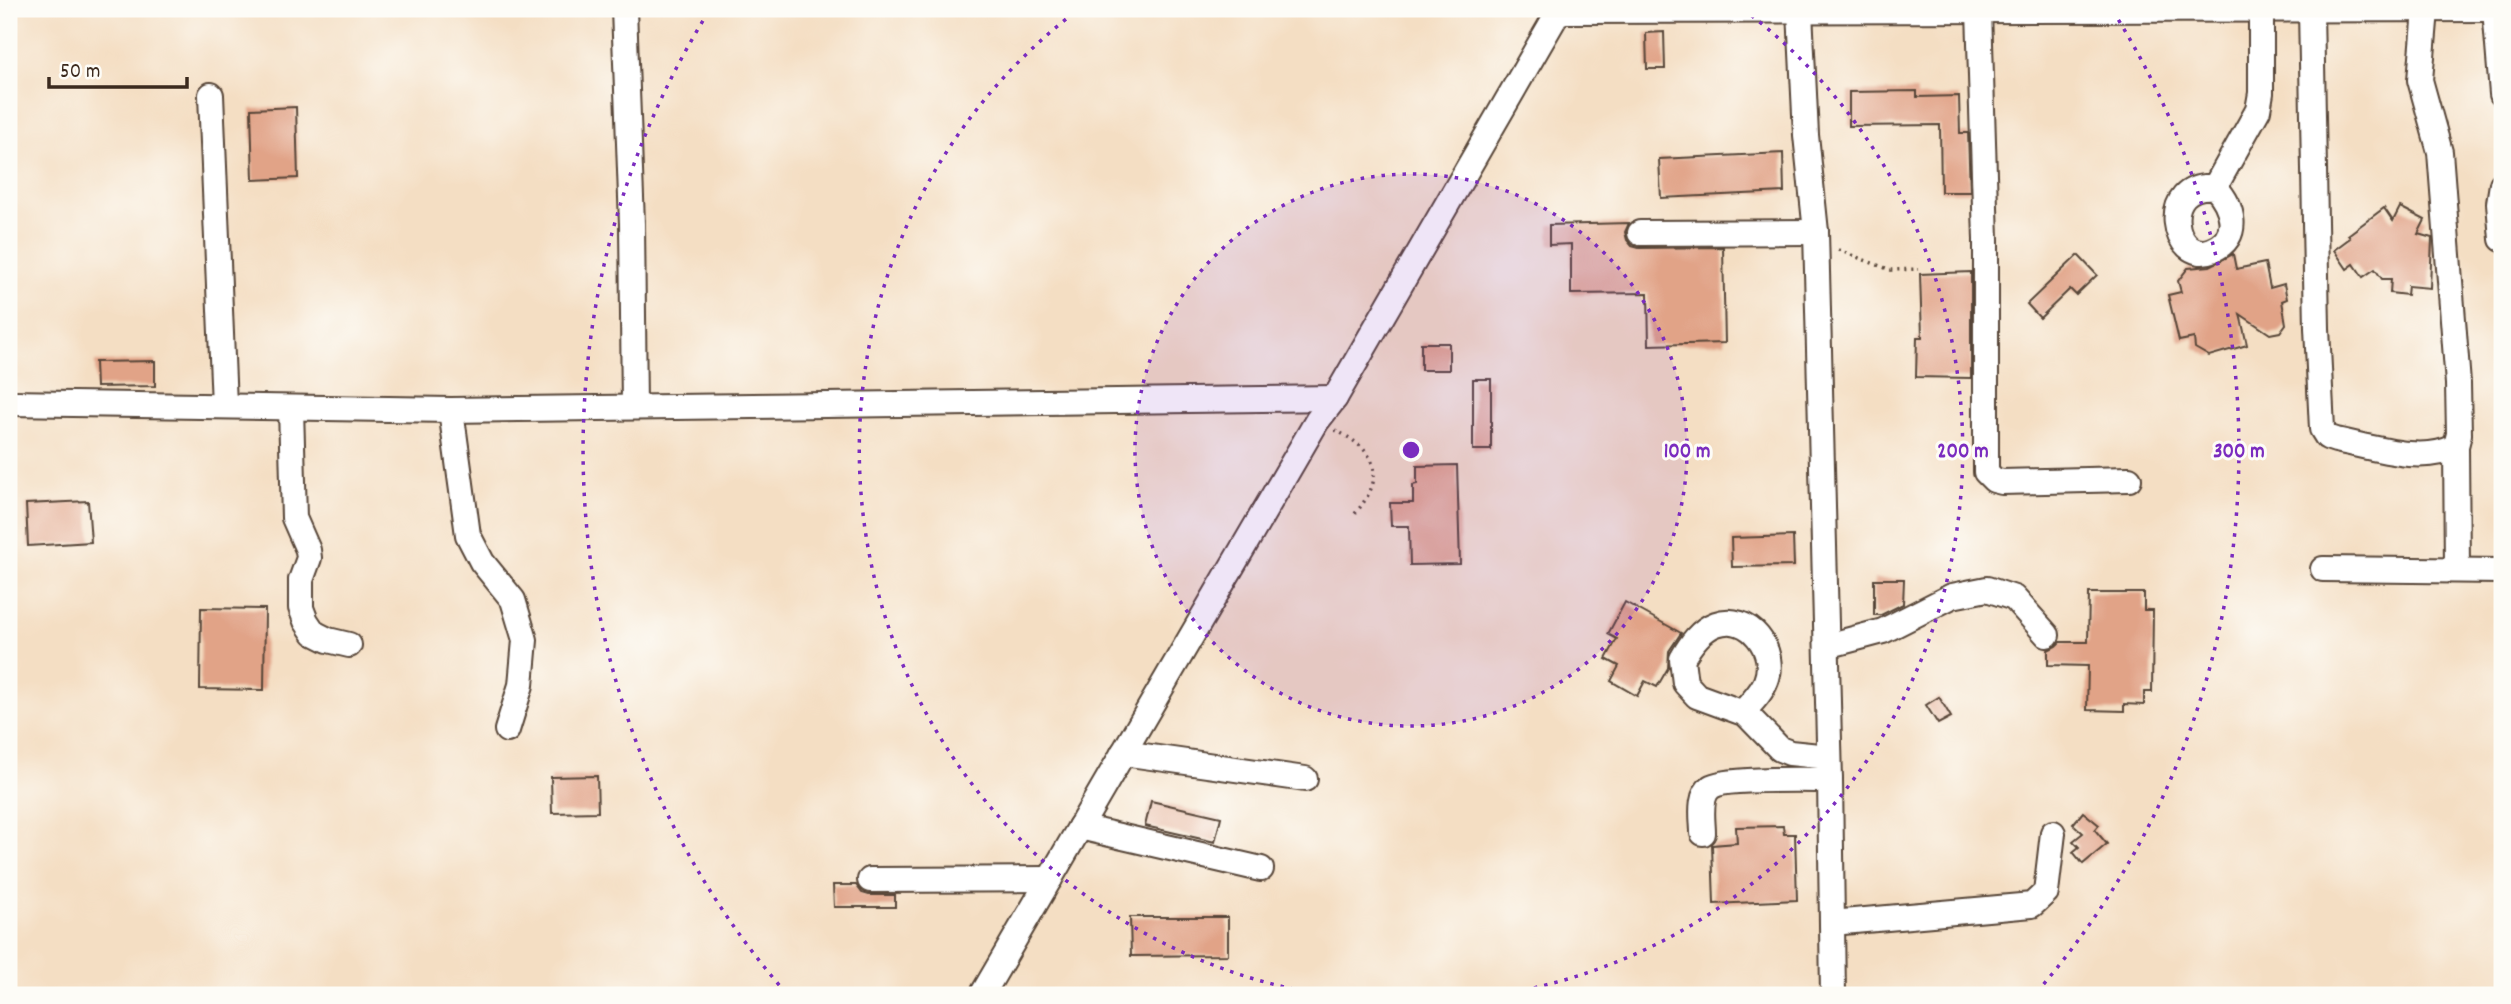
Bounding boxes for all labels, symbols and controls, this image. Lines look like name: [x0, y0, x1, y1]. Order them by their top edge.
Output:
scale bar: [49, 46, 187, 90]
text: 50 m: [60, 58, 100, 88]
centre of rings: [1399, 438, 1423, 462]
text: 100 m: [1664, 438, 1710, 468]
text: 200 m: [1937, 438, 1989, 468]
text: 300 m: [2213, 438, 2265, 468]

